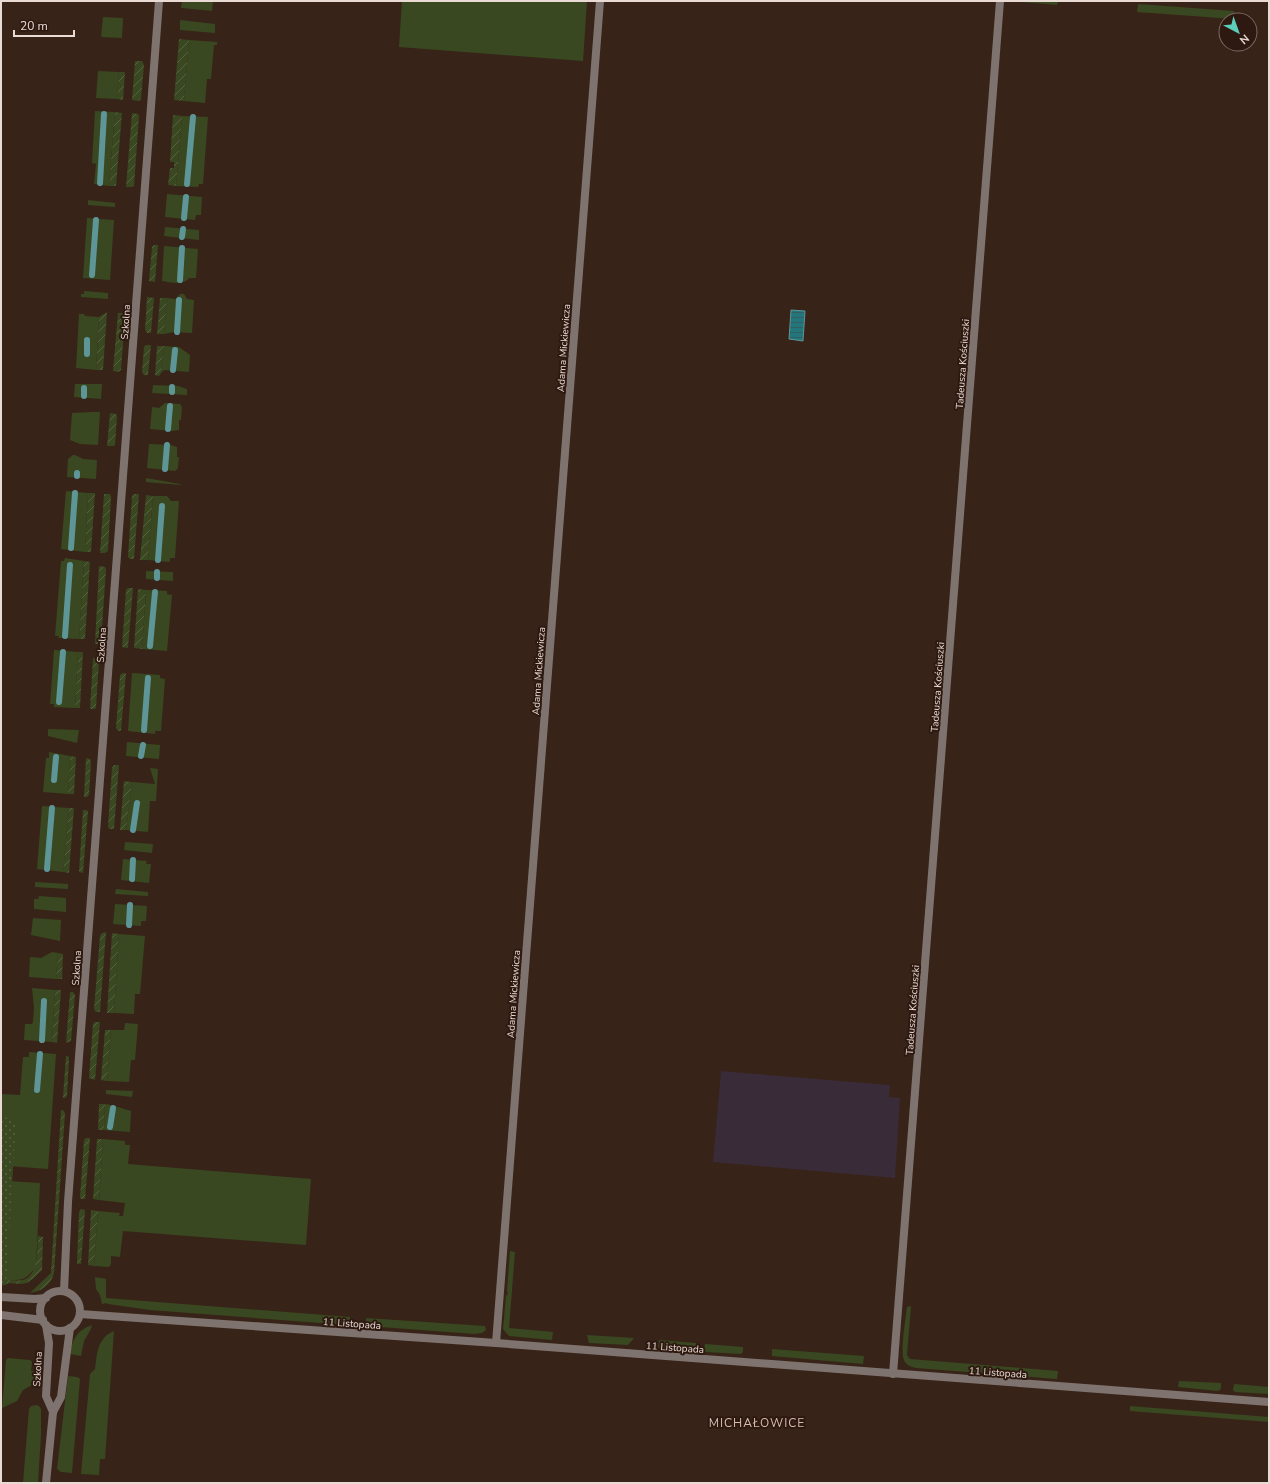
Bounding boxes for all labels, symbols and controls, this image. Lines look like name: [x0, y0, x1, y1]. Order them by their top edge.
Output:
scale bar: [14, 12, 74, 38]
north arrow: [1218, 12, 1258, 52]
text: 20 m: [20, 18, 48, 34]
text: N: [1236, 31, 1252, 48]
street label: Szkolna: [118, 304, 134, 340]
street label: Adama Mickiewicza: [554, 304, 574, 393]
street label: Tadeusza Kościuszki: [953, 319, 973, 410]
street label: Szkolna: [94, 627, 110, 663]
street label: Adama Mickiewicza: [529, 627, 549, 716]
street label: Tadeusza Kościuszki: [928, 642, 948, 733]
street label: Szkolna: [69, 950, 85, 986]
street label: Adama Mickiewicza: [504, 950, 524, 1039]
street label: Tadeusza Kościuszki: [903, 965, 923, 1056]
street label: 11 Listopada: [322, 1315, 382, 1333]
street label: 11 Listopada: [645, 1339, 705, 1357]
street label: Szkolna: [30, 1351, 46, 1387]
street label: 11 Listopada: [968, 1364, 1028, 1382]
district label: MICHAŁOWICE: [709, 1415, 805, 1431]

